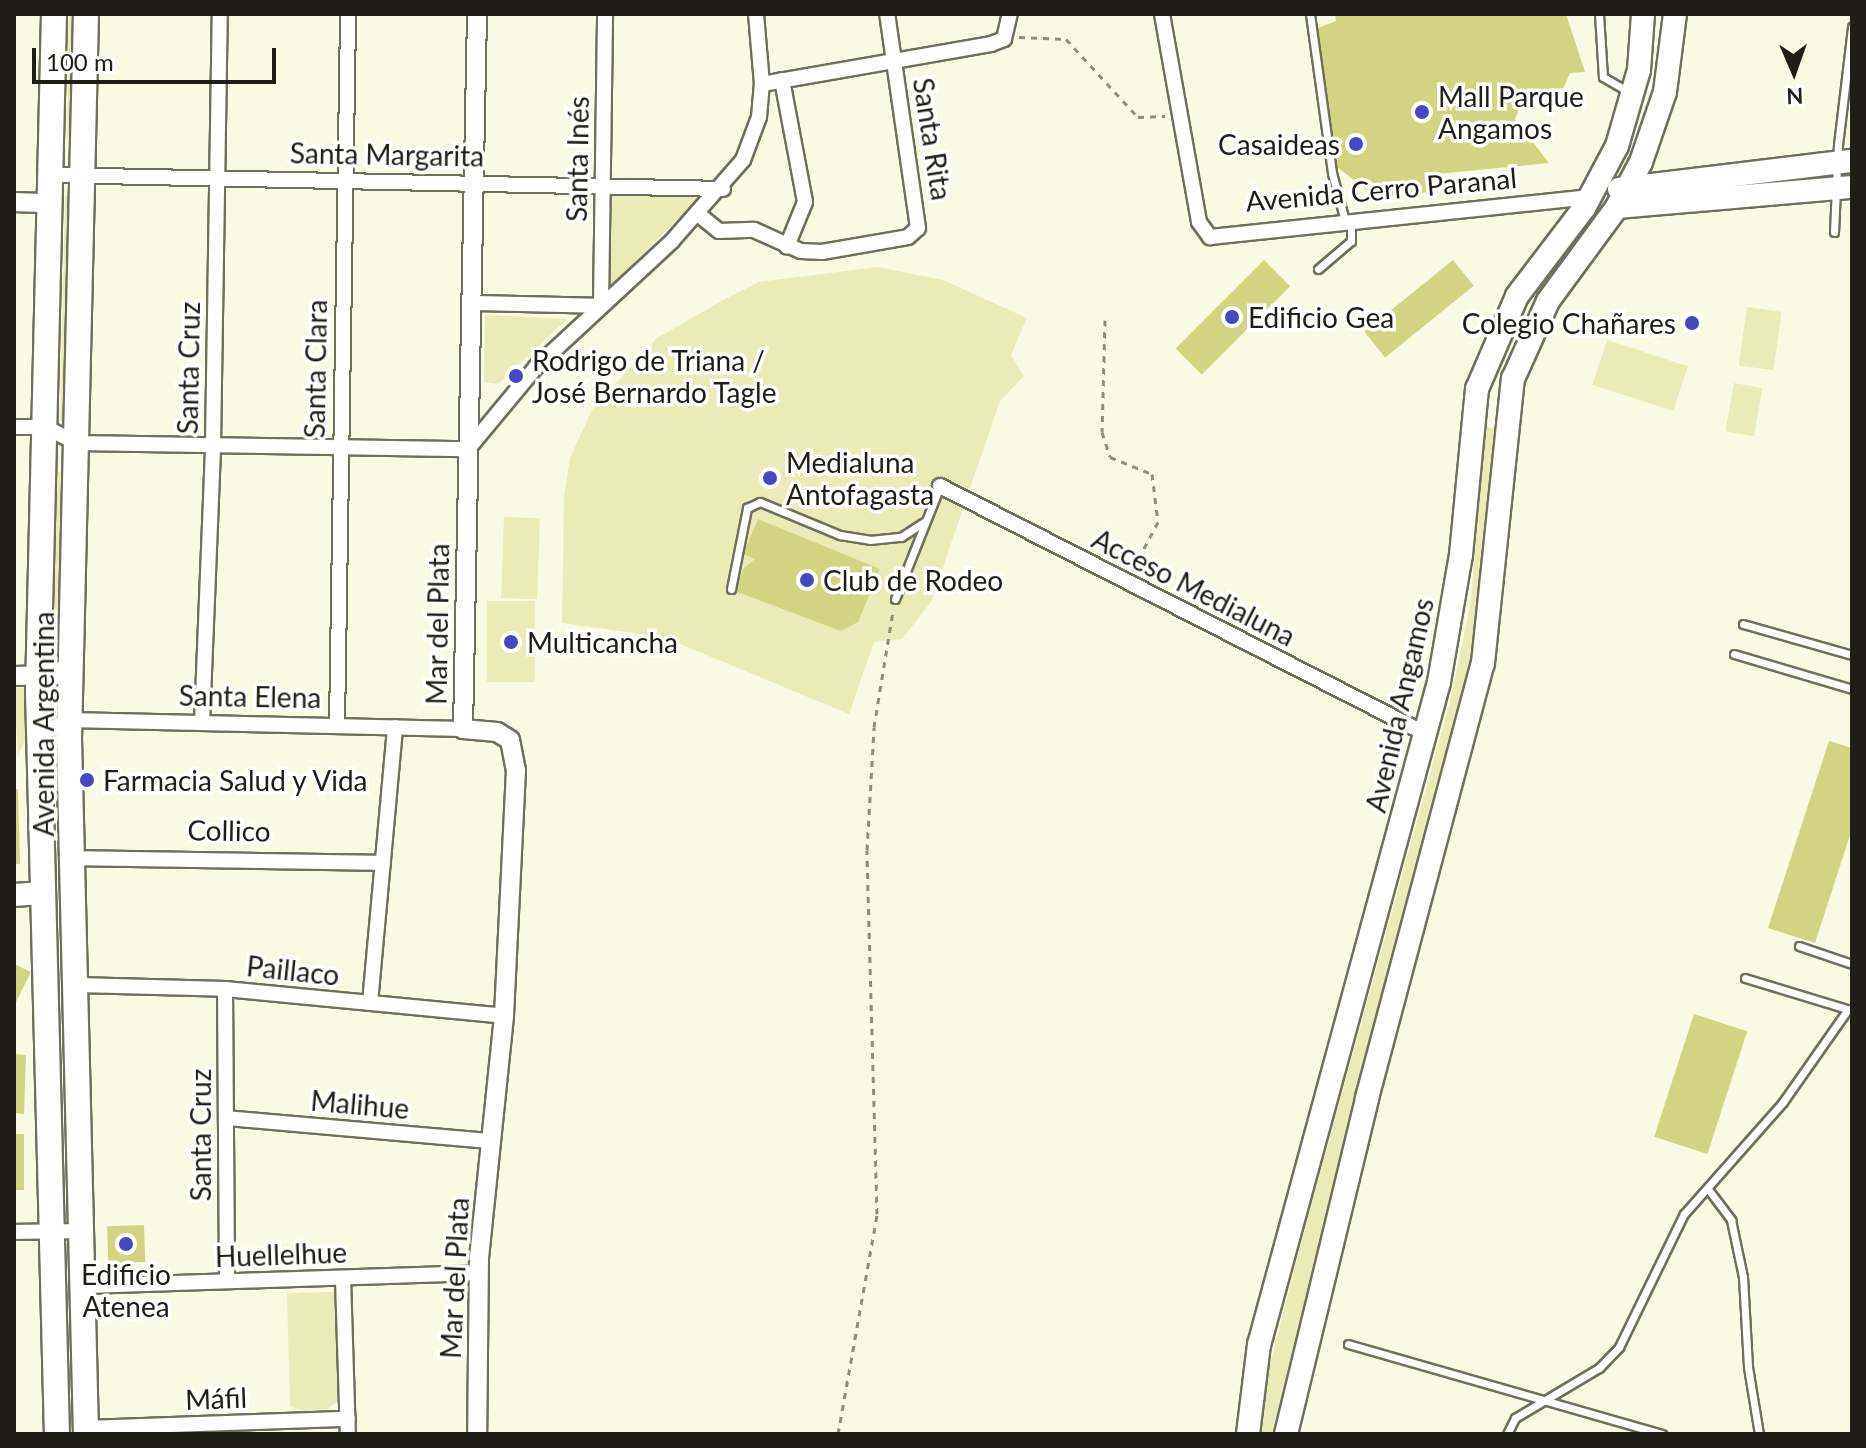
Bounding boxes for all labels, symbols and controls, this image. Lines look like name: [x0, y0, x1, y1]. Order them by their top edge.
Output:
scale bar: [36, 32, 280, 82]
north arrow: [1754, 32, 1834, 112]
text: 100 m: [46, 47, 114, 76]
street label: Santa Rita: [907, 75, 959, 203]
place label: Mall Parque Angamos: [1438, 79, 1584, 145]
text: N: [1786, 83, 1804, 110]
street label: Santa Inés: [559, 96, 595, 222]
marker: Mall Parque Angamos: [1413, 103, 1431, 121]
place label: Casaideas: [1218, 127, 1340, 161]
marker: Casaideas: [1347, 135, 1365, 153]
street label: Santa Margarita: [290, 136, 484, 172]
street label: Avenida Cerro Paranal: [1244, 160, 1518, 218]
street label: Santa Clara: [297, 299, 333, 439]
place label: Edificio Gea: [1248, 300, 1394, 334]
street label: Santa Cruz: [170, 301, 206, 435]
place label: Colegio Chañares: [1462, 306, 1676, 340]
marker: Edificio Gea: [1223, 308, 1241, 326]
marker: Colegio Chañares: [1683, 314, 1701, 332]
place label: Rodrigo de Triana / José Bernardo Tagle: [532, 343, 777, 409]
marker: Rodrigo de Triana / José Bernardo Tagle: [507, 367, 525, 385]
place label: Medialuna Antofagasta: [786, 445, 934, 511]
marker: Medialuna Antofagasta: [761, 469, 779, 487]
street label: Acceso Medialuna: [1087, 521, 1301, 653]
street label: Mar del Plata: [419, 543, 455, 705]
place label: Club de Rodeo: [823, 563, 1003, 597]
marker: Club de Rodeo: [798, 571, 816, 589]
street label: Avenida Angamos: [1358, 594, 1440, 816]
street label: Avenida Argentina: [26, 611, 60, 837]
place label: Multicancha: [527, 625, 678, 659]
marker: Multicancha: [502, 633, 520, 651]
street label: Santa Elena: [178, 678, 322, 714]
place label: Farmacia Salud y Vida: [103, 763, 370, 797]
marker: Farmacia Salud y Vida: [78, 771, 96, 789]
street label: Collico: [187, 812, 271, 848]
street label: Paillaco: [245, 948, 341, 992]
street label: Santa Cruz: [183, 1069, 217, 1201]
street label: Malihue: [309, 1083, 411, 1125]
street label: Mar del Plata: [433, 1196, 475, 1360]
marker: Edificio Atenea: [117, 1235, 135, 1253]
street label: Huellelhue: [214, 1235, 348, 1273]
place label: Edificio Atenea: [81, 1257, 171, 1323]
street label: Máfil: [184, 1380, 248, 1416]

